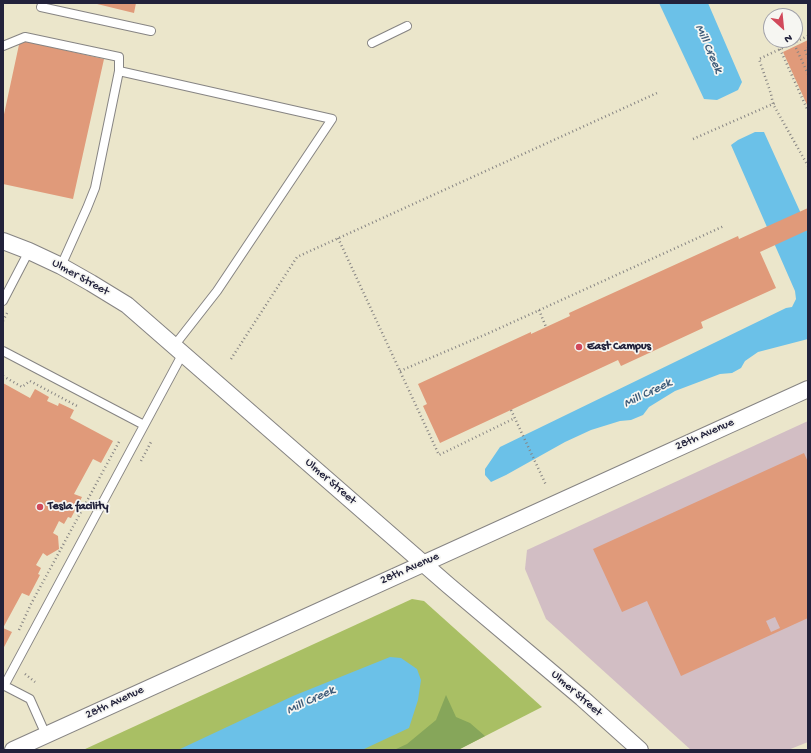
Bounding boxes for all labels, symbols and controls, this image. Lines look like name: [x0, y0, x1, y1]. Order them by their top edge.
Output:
north arrow: [763, 8, 803, 48]
water label: Mill Creek: [690, 22, 726, 76]
text: N: [782, 31, 794, 45]
street label: Ulmer Street: [49, 256, 111, 300]
place label: East Campus: [587, 340, 651, 354]
marker: East Campus: [574, 342, 584, 352]
water label: Mill Creek: [621, 376, 675, 412]
street label: 28th Avenue: [673, 416, 737, 454]
street label: Ulmer Street: [301, 456, 359, 508]
place label: Tesla facility: [48, 500, 108, 514]
marker: Tesla facility: [35, 502, 45, 512]
street label: 28th Avenue: [378, 550, 442, 588]
street label: Ulmer Street: [547, 668, 605, 720]
street label: 28th Avenue: [84, 683, 146, 723]
water label: Mill Creek: [284, 683, 338, 719]

